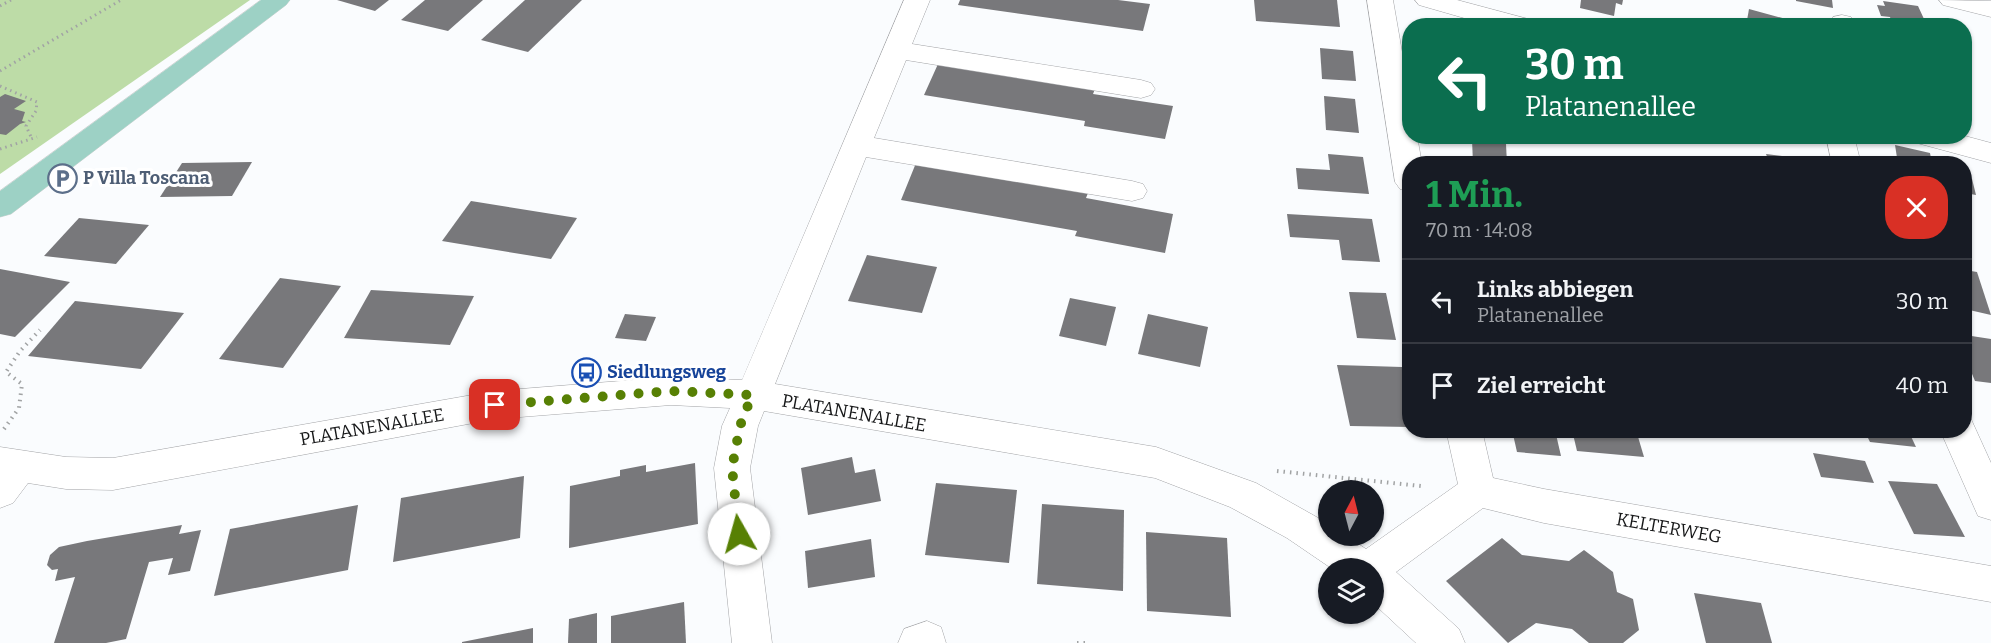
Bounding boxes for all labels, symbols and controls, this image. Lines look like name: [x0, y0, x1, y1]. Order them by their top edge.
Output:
text: 30 m: [1525, 40, 1624, 90]
icon: left: [1426, 42, 1504, 120]
text: Platanenallee: [1525, 91, 1696, 123]
parking icon: P Villa Toscana: [46, 162, 78, 194]
place label: P Villa Toscana: [83, 167, 210, 189]
text: 1 Min.: [1426, 173, 1523, 217]
button: close: [1885, 176, 1948, 239]
text: 70 m · 14:08: [1426, 218, 1533, 242]
text: Links abbiegen: [1477, 276, 1634, 303]
icon: left: [1426, 285, 1459, 318]
text: 30 m: [1896, 288, 1948, 315]
text: Platanenallee: [1477, 303, 1604, 327]
bus stop icon: Siedlungsweg: [570, 356, 602, 388]
place label: Siedlungsweg: [607, 361, 727, 383]
icon: arrive: [1426, 369, 1459, 402]
text: Ziel erreicht: [1477, 372, 1606, 399]
text: 40 m: [1896, 372, 1948, 399]
pin: [469, 379, 520, 430]
icon: arrive: [478, 388, 511, 421]
street label: PLATANENALLEE: [780, 389, 928, 437]
street label: PLATANENALLEE: [298, 403, 446, 451]
north arrow: [1318, 480, 1384, 546]
map controls: [1318, 480, 1384, 624]
position arrow: [707, 502, 771, 566]
street label: KELTERWEG: [1615, 508, 1723, 548]
button: layers: [1318, 558, 1384, 624]

